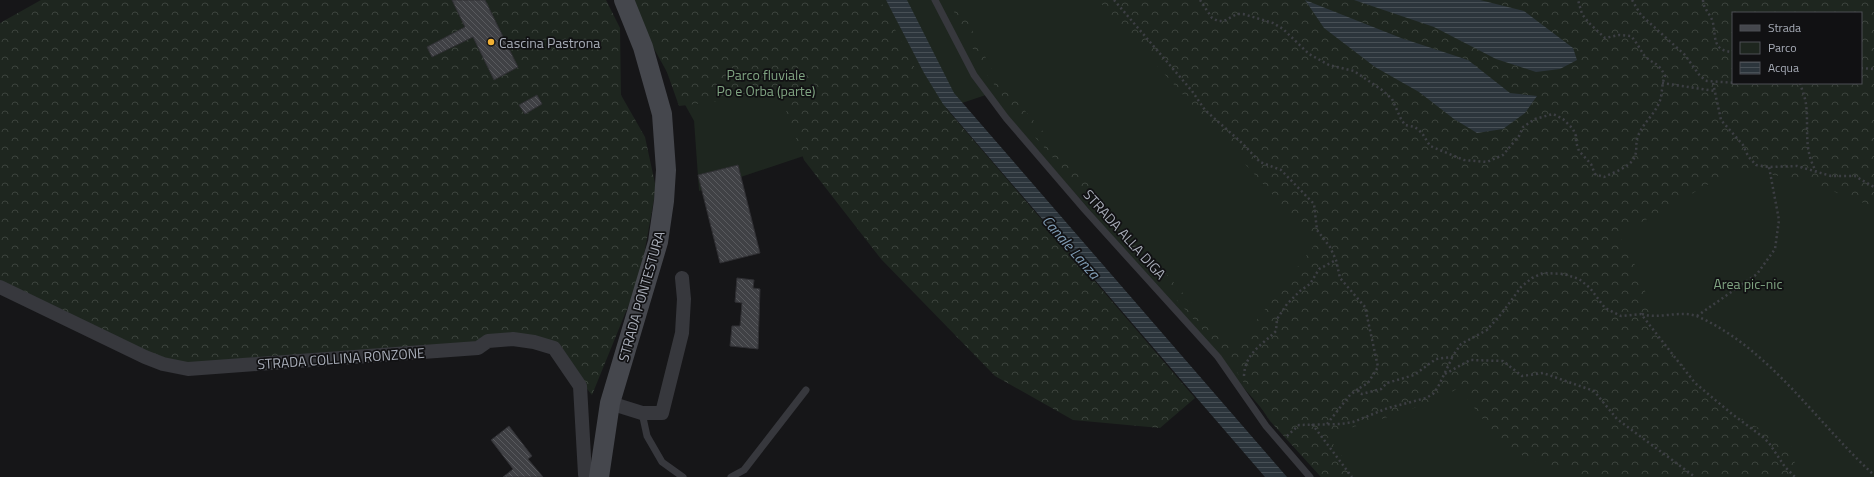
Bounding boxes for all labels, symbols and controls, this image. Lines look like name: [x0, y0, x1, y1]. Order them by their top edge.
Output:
legend: [1732, 12, 1862, 84]
text: Strada: [1768, 18, 1801, 37]
place label: Cascina Pastrona: [499, 32, 600, 53]
marker: Cascina Pastrona: [486, 37, 496, 47]
text: Parco: [1768, 38, 1797, 57]
text: Acqua: [1768, 58, 1799, 77]
park label: Parco fluviale Po e Orba (parte): [717, 64, 815, 101]
street label: STRADA ALLA DIGA: [1079, 184, 1172, 284]
water label: Canale Lanza: [1037, 210, 1106, 285]
street label: STRADA PONTESTURA: [612, 228, 670, 364]
park label: Area pic-nic: [1713, 273, 1783, 294]
street label: STRADA COLLINA RONZONE: [257, 342, 426, 374]

